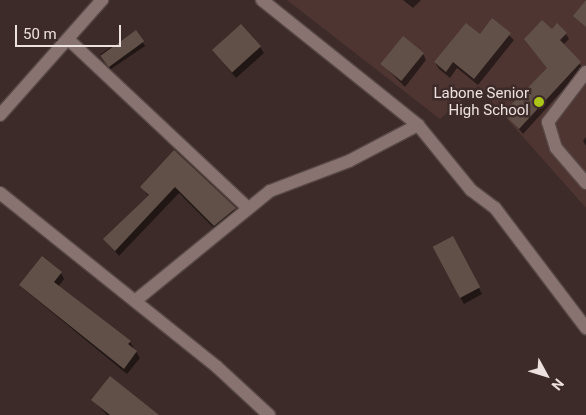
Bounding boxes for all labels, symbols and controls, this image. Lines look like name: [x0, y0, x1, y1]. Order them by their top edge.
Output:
scale bar: [18, 15, 124, 47]
text: 50 m: [23, 25, 57, 43]
place label: Labone Senior High School: [433, 84, 529, 119]
marker: Labone Senior High School: [533, 96, 545, 108]
north arrow: [521, 350, 571, 400]
text: N: [548, 376, 567, 393]

